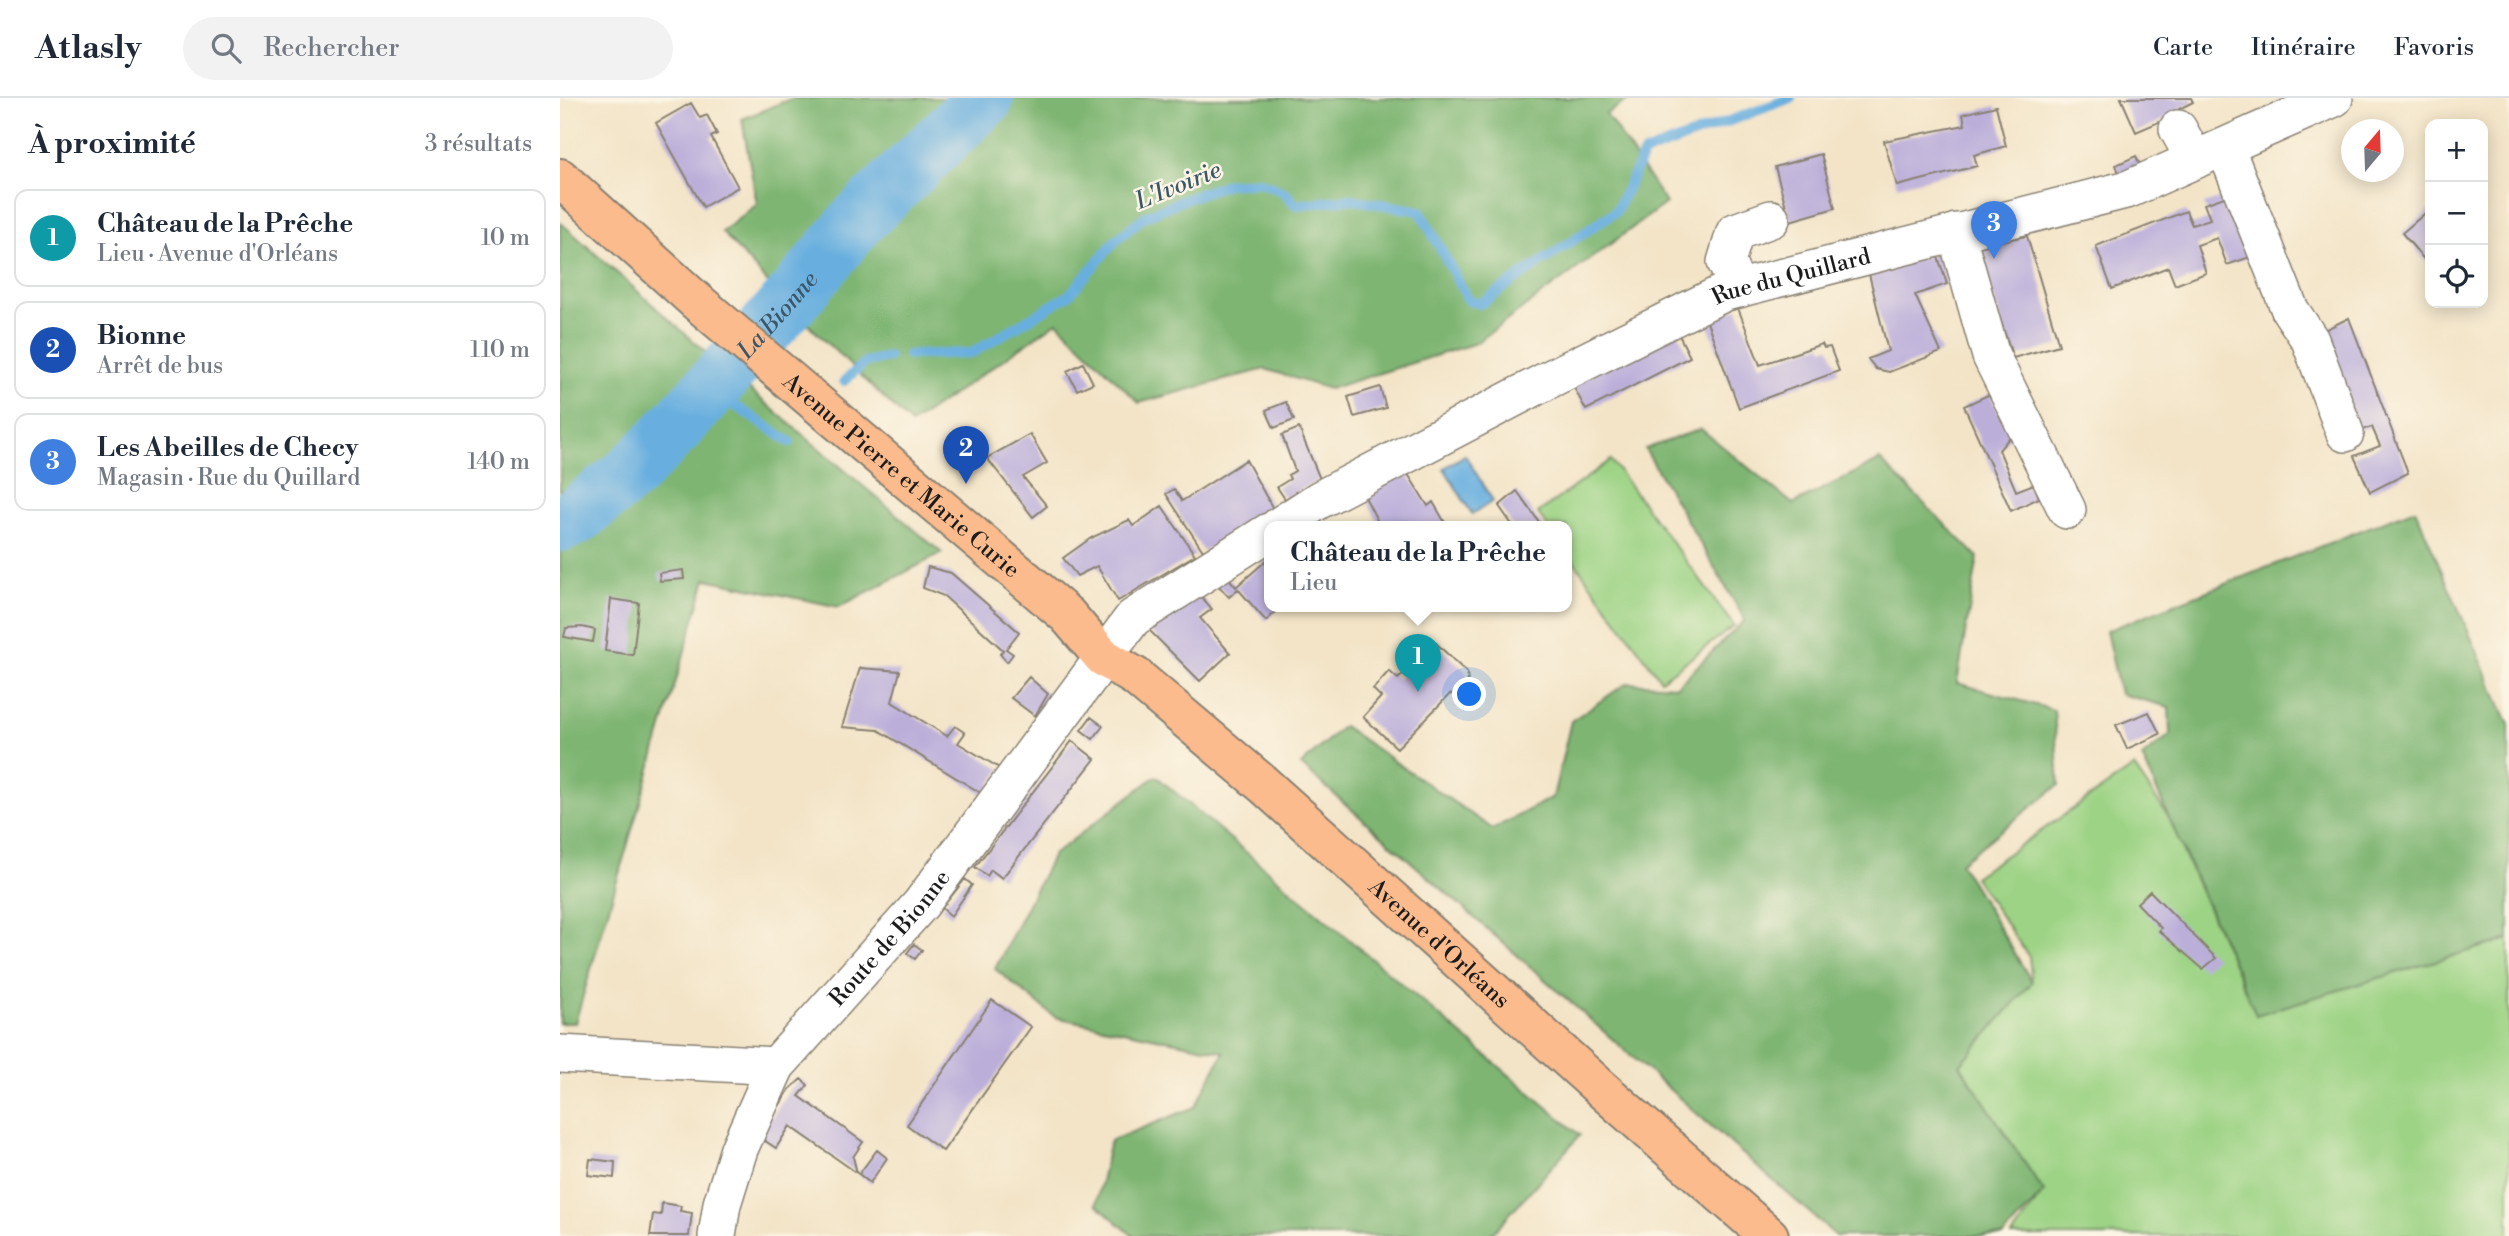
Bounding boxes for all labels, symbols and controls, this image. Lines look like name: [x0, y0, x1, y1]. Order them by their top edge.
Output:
search box: [183, 17, 673, 80]
text: Atlasly: [35, 28, 141, 69]
icon: search: [207, 29, 245, 67]
text: Rechercher: [263, 32, 400, 64]
text: Carte: [2153, 33, 2213, 63]
text: Itinéraire: [2251, 33, 2356, 63]
text: Favoris: [2394, 33, 2474, 63]
north arrow: [2341, 119, 2404, 182]
map controls: [2425, 119, 2488, 308]
button: +: [2425, 119, 2488, 182]
text: À proximité: [28, 125, 196, 163]
text: 3 résultats: [425, 130, 532, 158]
water label: L'Ivoirie: [1130, 155, 1226, 217]
button: −: [2425, 182, 2488, 245]
pin: 3: [1971, 201, 2017, 259]
text: Château de la Prêche: [97, 208, 353, 240]
text: 1: [47, 224, 59, 252]
text: 10 m: [481, 224, 530, 252]
text: Lieu · Avenue d'Orléans: [97, 240, 338, 268]
street label: Rue du Quillard: [1707, 242, 1874, 311]
button: locate: [2425, 245, 2488, 308]
water label: La Bionne: [731, 266, 825, 366]
text: Bionne: [97, 320, 186, 352]
text: 2: [46, 336, 60, 364]
text: 110 m: [470, 336, 530, 364]
text: Arrêt de bus: [97, 352, 223, 380]
street label: Avenue Pierre et Marie Curie: [776, 367, 1025, 584]
pin: 2: [943, 426, 989, 484]
text: Les Abeilles de Checy: [97, 432, 358, 464]
text: 3: [46, 448, 60, 476]
text: 140 m: [467, 448, 530, 476]
text: Magasin · Rue du Quillard: [97, 464, 360, 492]
popup: [1264, 521, 1572, 612]
text: Château de la Prêche: [1290, 537, 1546, 569]
text: Lieu: [1290, 569, 1337, 597]
pin: 1: [1395, 634, 1441, 692]
your location: [1452, 677, 1486, 711]
street label: Route de Bionne: [823, 865, 957, 1012]
street label: Avenue d'Orléans: [1362, 872, 1515, 1015]

